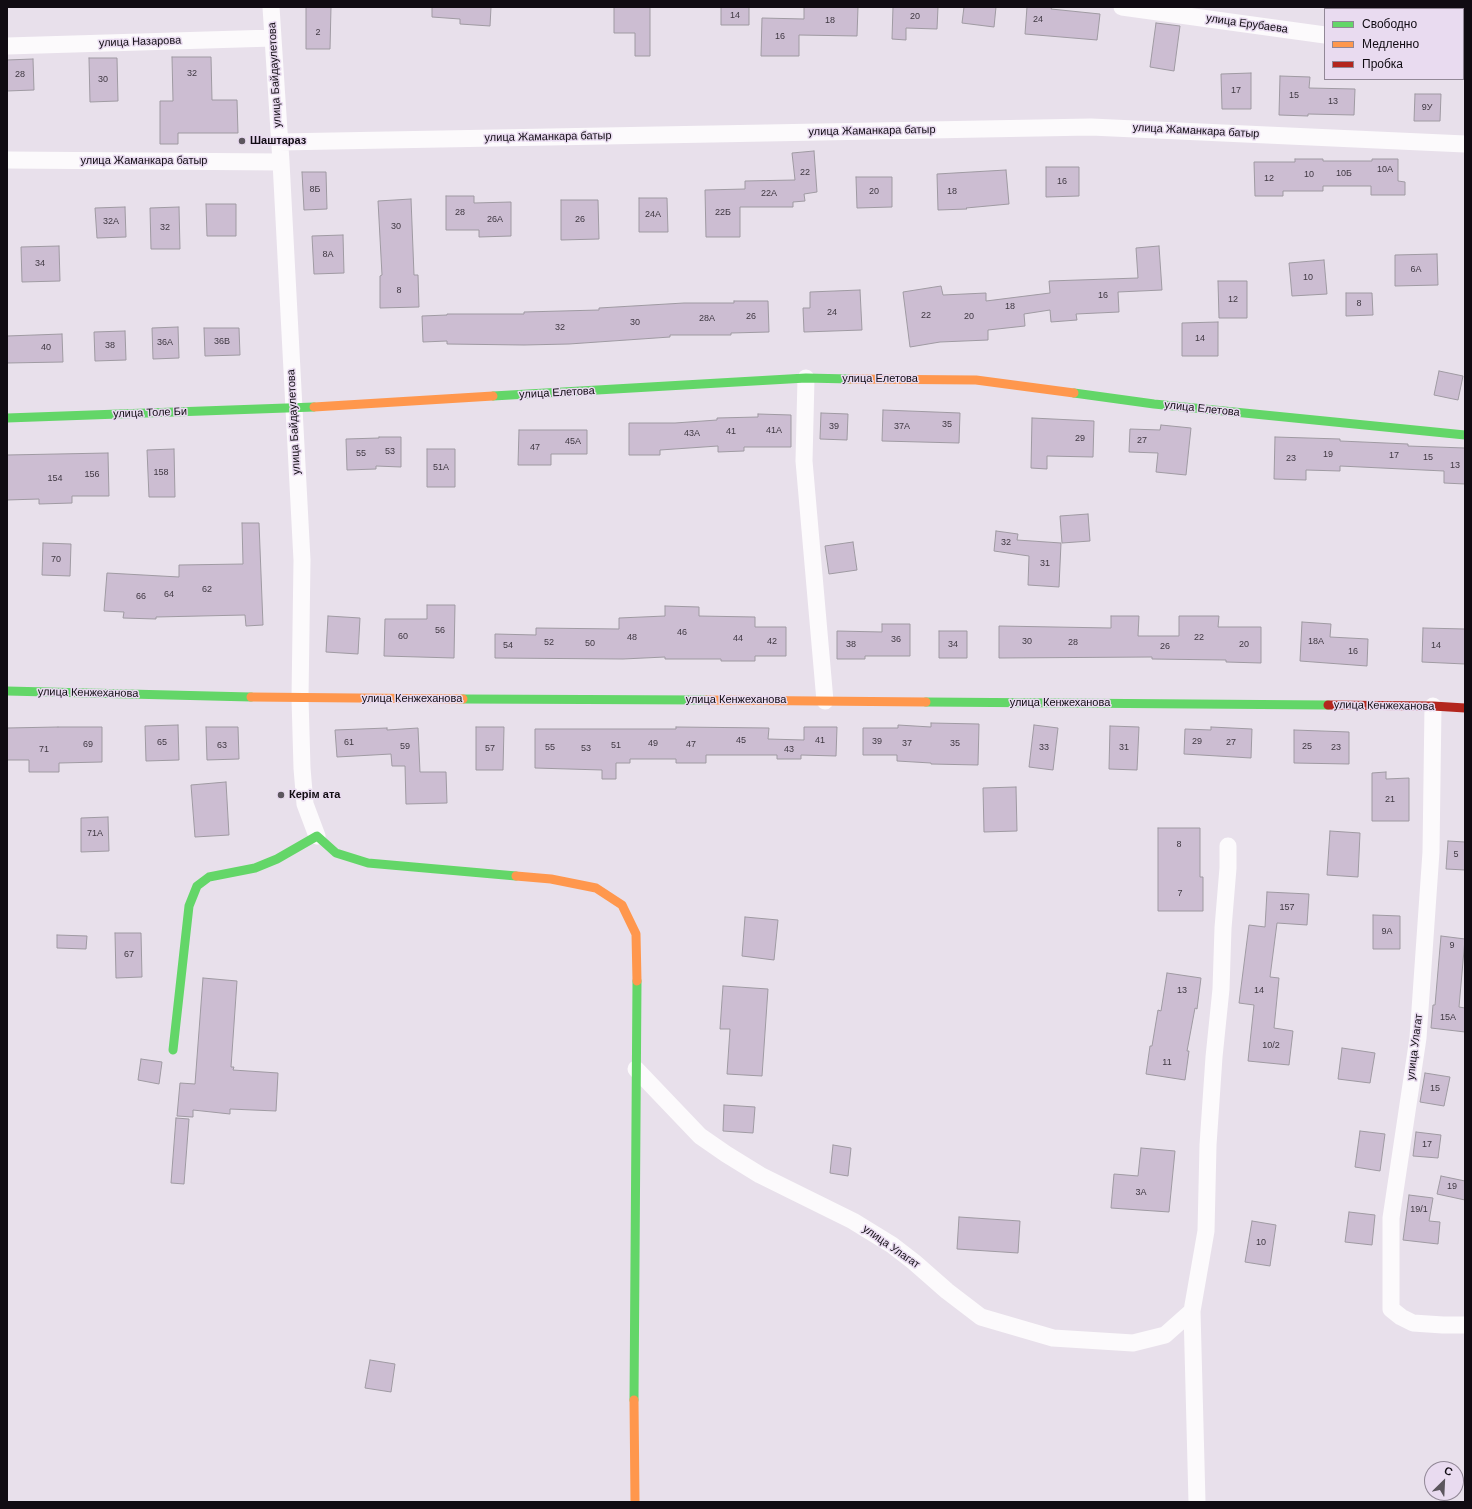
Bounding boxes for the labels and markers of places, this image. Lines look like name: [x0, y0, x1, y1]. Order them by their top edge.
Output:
place label: Шаштараз: [250, 134, 306, 148]
marker: Шаштараз: [237, 136, 247, 146]
place label: Керім ата: [289, 788, 340, 802]
marker: Керім ата: [276, 790, 286, 800]

